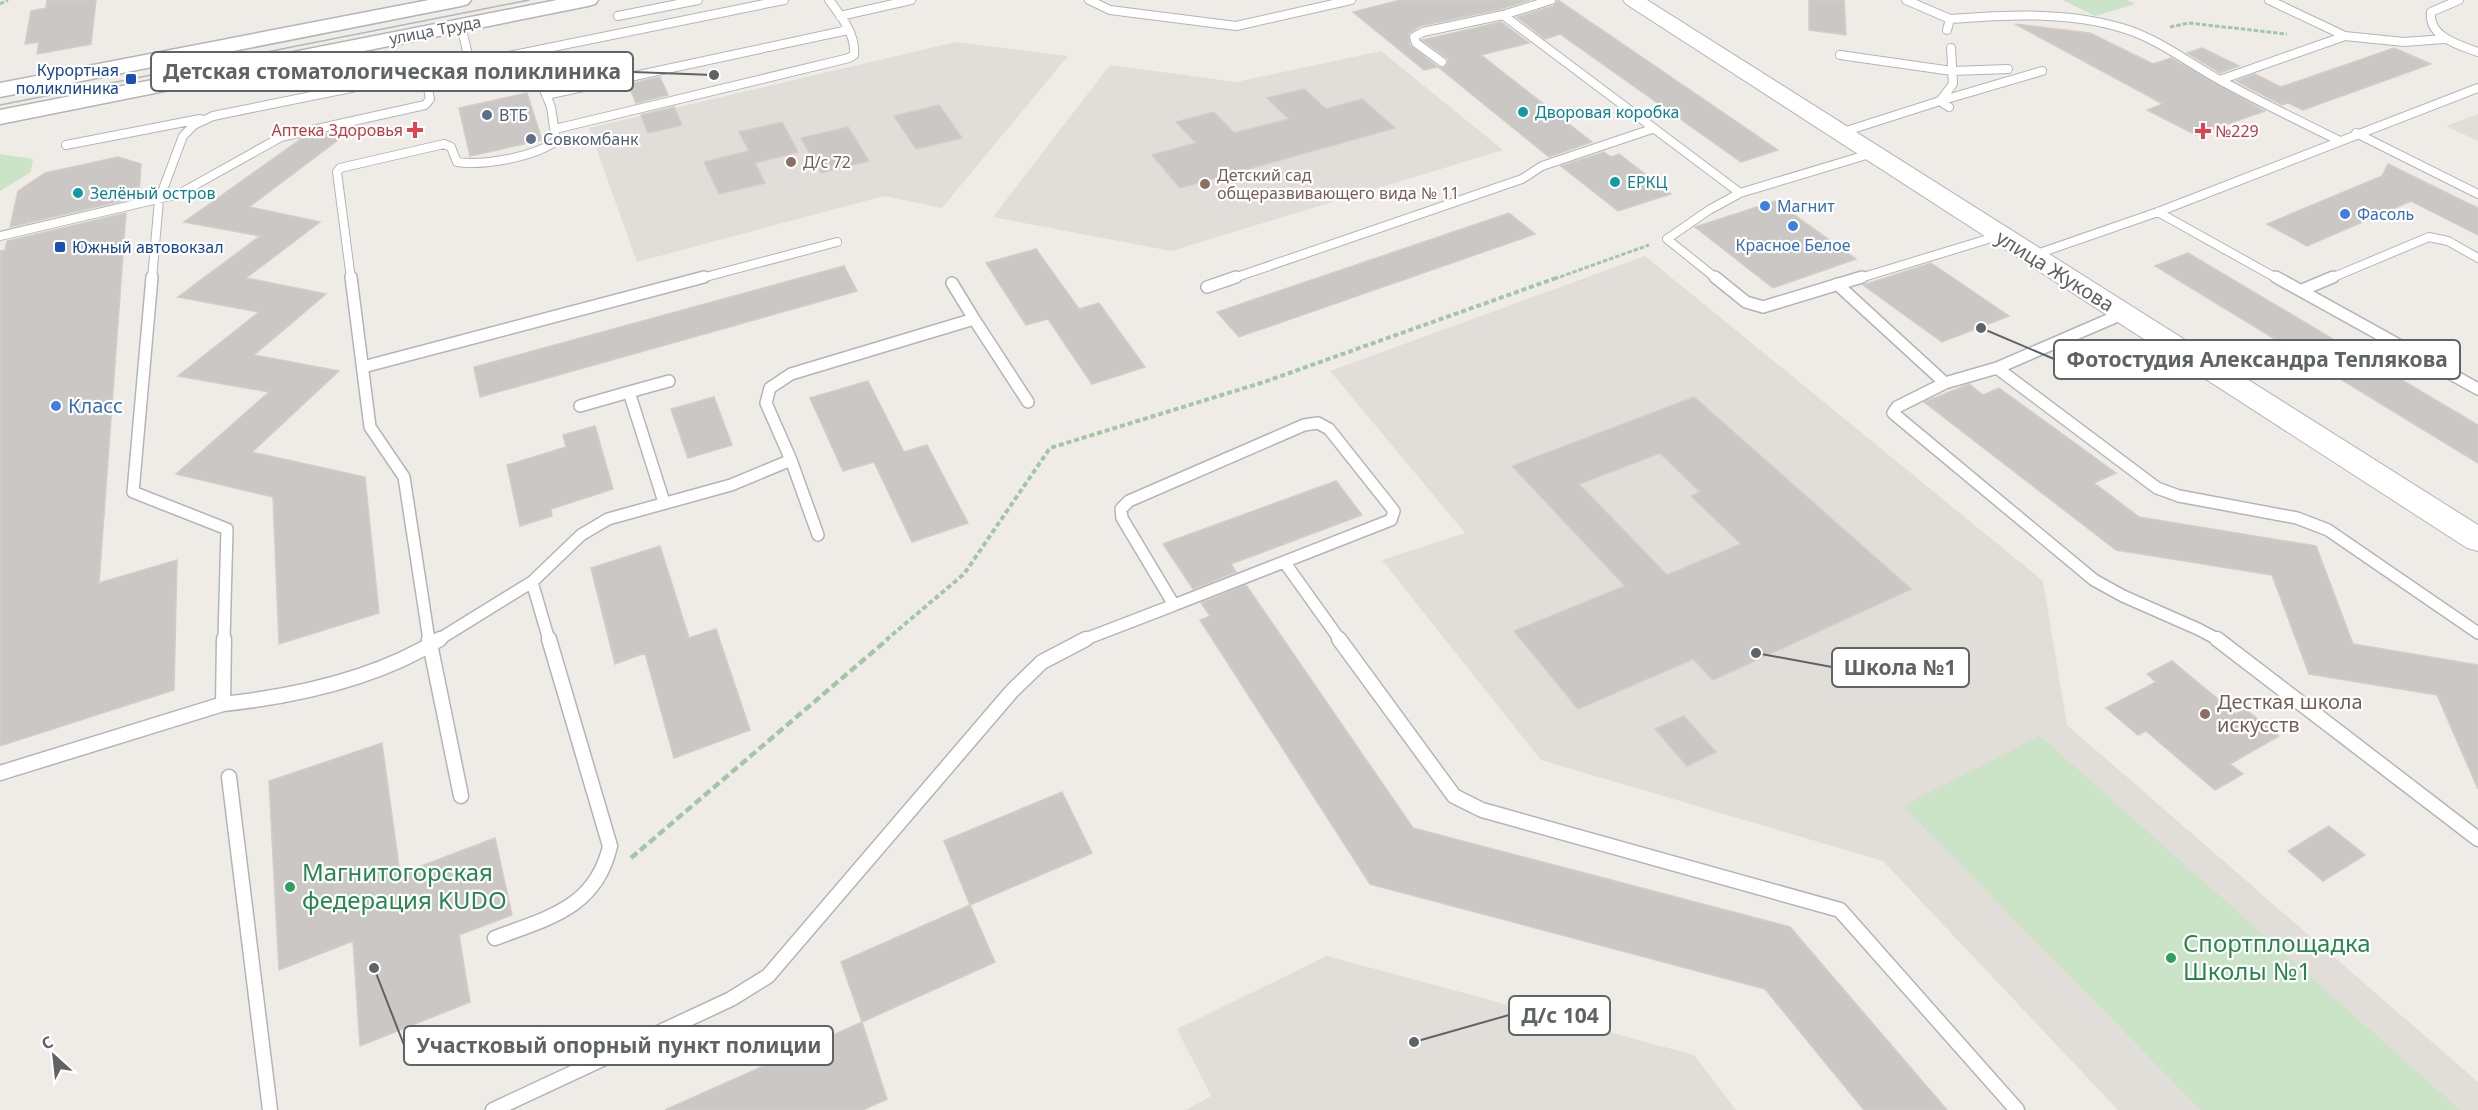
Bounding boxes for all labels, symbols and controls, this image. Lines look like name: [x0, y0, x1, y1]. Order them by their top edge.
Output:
street label: улица Труда: [387, 10, 483, 50]
callout: Детская стоматологическая поликлиника: [151, 52, 633, 91]
text: Детская стоматологическая поликлиника: [163, 57, 621, 85]
place label: Курортная поликлиника: [16, 59, 119, 99]
marker: Курортная поликлиника: [124, 72, 138, 86]
place label: Дворовая коробка: [1535, 101, 1679, 123]
place label: ВТБ: [499, 104, 528, 126]
marker: Дворовая коробка: [1516, 105, 1530, 119]
marker: ВТБ: [480, 108, 494, 122]
place label: Аптека Здоровья: [271, 119, 403, 141]
place label: №229: [2215, 120, 2259, 142]
marker: Аптека Здоровья: [408, 123, 422, 137]
marker: №229: [2196, 124, 2210, 138]
place label: Совкомбанк: [543, 128, 639, 150]
marker: Совкомбанк: [524, 132, 538, 146]
place label: Д/с 72: [803, 151, 851, 173]
marker: Д/с 72: [784, 155, 798, 169]
place label: Детский сад общеразвивающего вида № 11: [1217, 164, 1460, 204]
place label: ЕРКЦ: [1627, 171, 1668, 193]
marker: ЕРКЦ: [1608, 175, 1622, 189]
marker: Детский сад общеразвивающего вида № 11: [1198, 177, 1212, 191]
place label: Зелёный остров: [90, 182, 215, 204]
marker: Зелёный остров: [71, 186, 85, 200]
place label: Магнит: [1777, 195, 1835, 217]
marker: Магнит: [1758, 199, 1772, 213]
place label: Фасоль: [2357, 203, 2414, 225]
marker: Фасоль: [2338, 207, 2352, 221]
marker: Красное Белое: [1786, 219, 1800, 233]
street label: улица Жукова: [1991, 223, 2119, 318]
place label: Красное Белое: [1735, 234, 1851, 256]
place label: Южный автовокзал: [72, 236, 224, 258]
marker: Южный автовокзал: [53, 240, 67, 254]
callout: Фотостудия Александра Теплякова: [2054, 340, 2460, 379]
text: Фотостудия Александра Теплякова: [2066, 345, 2448, 373]
place label: Класс: [68, 392, 123, 419]
marker: Класс: [49, 399, 63, 413]
callout: Школа №1: [1832, 648, 1969, 687]
text: Школа №1: [1844, 653, 1956, 681]
place label: Десткая школа искусств: [2217, 688, 2363, 738]
marker: Десткая школа искусств: [2198, 707, 2212, 721]
place label: Магнитогорская федерация KUDO: [302, 855, 507, 916]
marker: Магнитогорская федерация KUDO: [283, 880, 297, 894]
place label: Спортплощадка Школы №1: [2183, 926, 2371, 987]
marker: Спортплощадка Школы №1: [2164, 951, 2178, 965]
callout: Д/с 104: [1509, 996, 1610, 1035]
text: Д/с 104: [1521, 1001, 1599, 1029]
north arrow: [24, 1026, 84, 1086]
callout: Участковый опорный пункт полиции: [404, 1026, 833, 1065]
text: С: [38, 1030, 57, 1055]
text: Участковый опорный пункт полиции: [417, 1031, 821, 1059]

